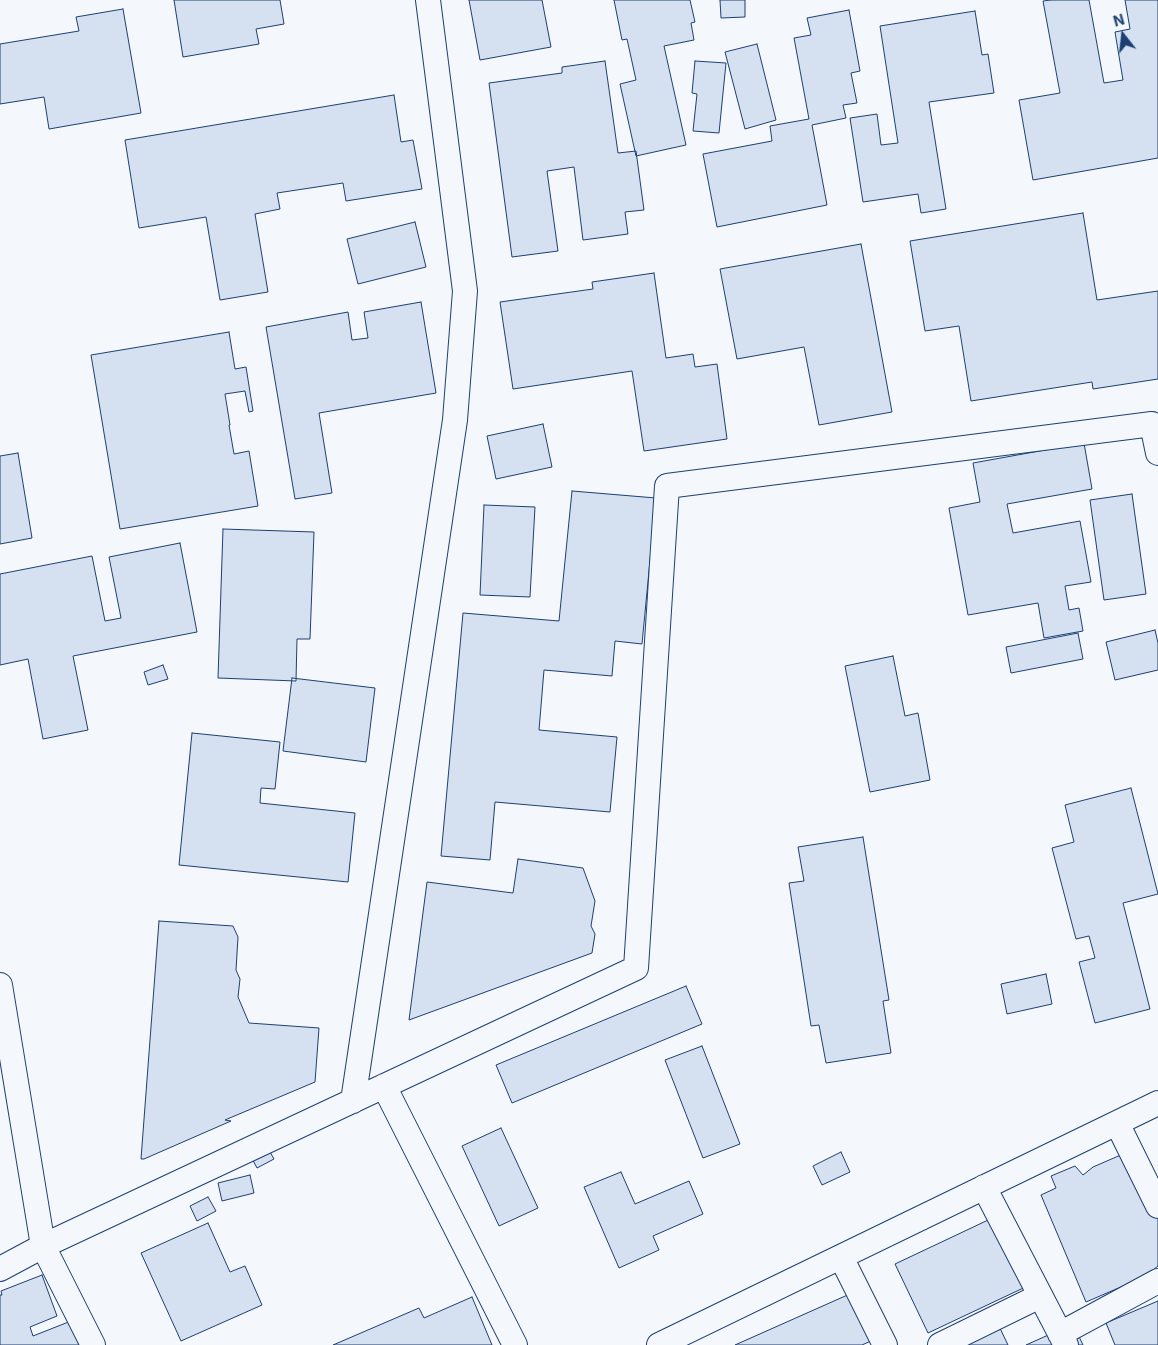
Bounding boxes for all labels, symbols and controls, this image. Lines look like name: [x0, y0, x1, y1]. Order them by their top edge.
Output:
north arrow: [1098, 10, 1148, 60]
text: N: [1111, 10, 1126, 30]

